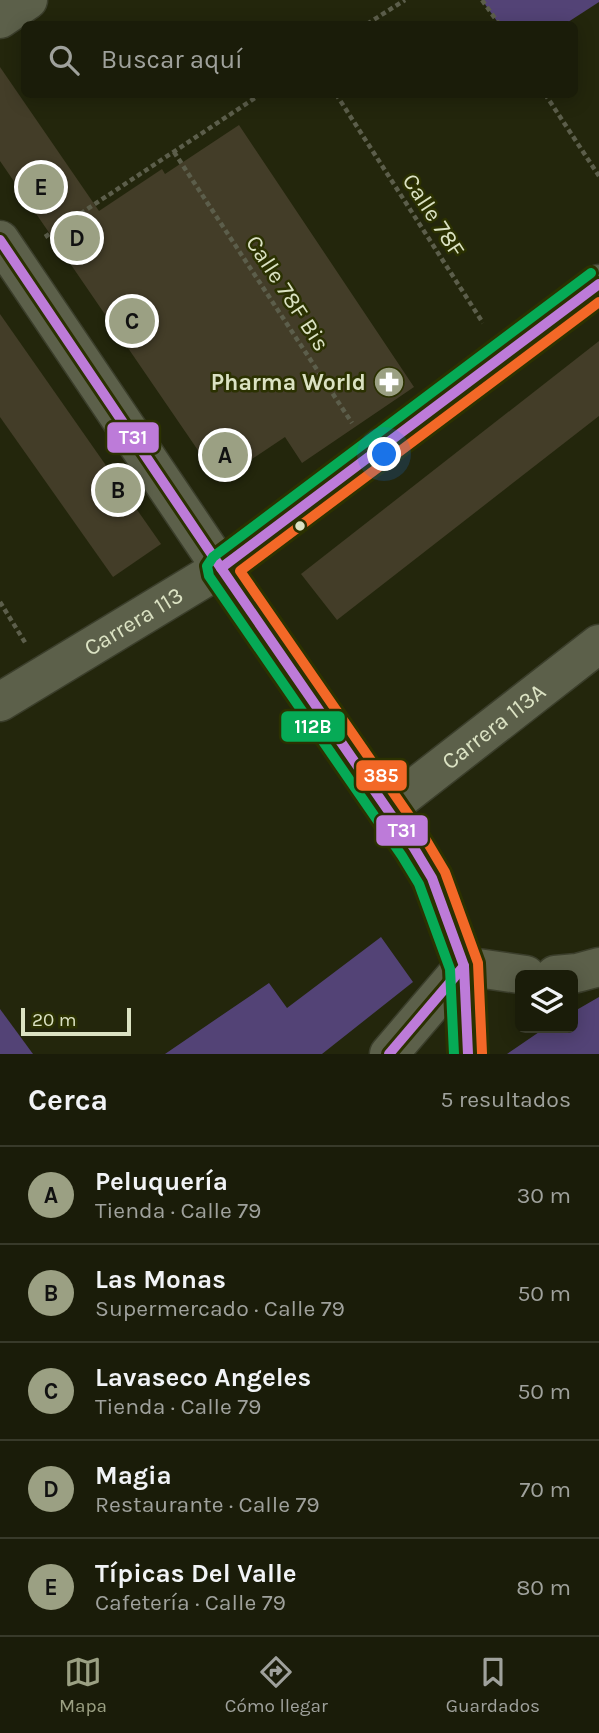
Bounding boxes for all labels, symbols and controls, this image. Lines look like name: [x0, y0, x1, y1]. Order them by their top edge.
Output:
search box: [21, 21, 578, 98]
icon: search: [45, 41, 83, 79]
text: Buscar aquí: [101, 44, 243, 75]
pin: E: [18, 161, 64, 213]
street label: Calle 78F: [397, 169, 470, 262]
pin: D: [54, 212, 100, 264]
street label: Calle 78F Bis: [240, 230, 335, 356]
pin: C: [109, 295, 155, 347]
pharmacy icon: Pharma World: [372, 365, 406, 399]
place label: Pharma World: [211, 369, 366, 396]
line badge: T31: [106, 421, 160, 454]
text: T31: [119, 427, 147, 449]
pin: A: [202, 429, 248, 481]
your location: [367, 437, 401, 471]
pin: B: [95, 464, 141, 516]
unlabelled marker: [293, 519, 307, 533]
street label: Carrera 113: [79, 581, 188, 662]
street label: Carrera 113A: [437, 678, 551, 775]
line badge: 112B: [280, 710, 346, 743]
text: 112B: [294, 716, 332, 738]
line badge: 385: [355, 759, 408, 792]
text: 385: [363, 765, 399, 787]
line badge: T31: [375, 814, 429, 847]
text: T31: [388, 820, 416, 842]
map controls: [515, 970, 578, 1033]
button: layers: [515, 970, 578, 1033]
scale bar: [21, 1005, 131, 1037]
text: 20 m: [32, 1009, 77, 1031]
text: Cerca: [28, 1082, 108, 1118]
text: 5 resultados: [440, 1086, 571, 1113]
text: Peluquería: [95, 1166, 228, 1197]
text: A: [44, 1182, 58, 1209]
text: 30 m: [517, 1182, 571, 1209]
text: Tienda · Calle 79: [95, 1197, 261, 1224]
text: Las Monas: [95, 1264, 226, 1295]
text: B: [44, 1280, 58, 1307]
text: 50 m: [517, 1280, 571, 1307]
text: Supermercado · Calle 79: [95, 1295, 345, 1322]
text: Lavaseco Angeles: [95, 1362, 311, 1393]
text: C: [44, 1378, 58, 1405]
text: 50 m: [517, 1378, 571, 1405]
text: Tienda · Calle 79: [95, 1393, 261, 1420]
text: Magia: [95, 1460, 172, 1491]
text: D: [43, 1476, 59, 1503]
text: 70 m: [520, 1476, 571, 1503]
text: Restaurante · Calle 79: [95, 1491, 320, 1518]
text: Típicas Del Valle: [95, 1558, 297, 1589]
text: E: [44, 1574, 58, 1601]
text: 80 m: [516, 1574, 571, 1601]
text: Cafetería · Calle 79: [95, 1589, 286, 1616]
tab: Mapa: [59, 1653, 107, 1717]
tab: Cómo llegar: [225, 1653, 328, 1717]
tab: Guardados: [446, 1653, 540, 1717]

